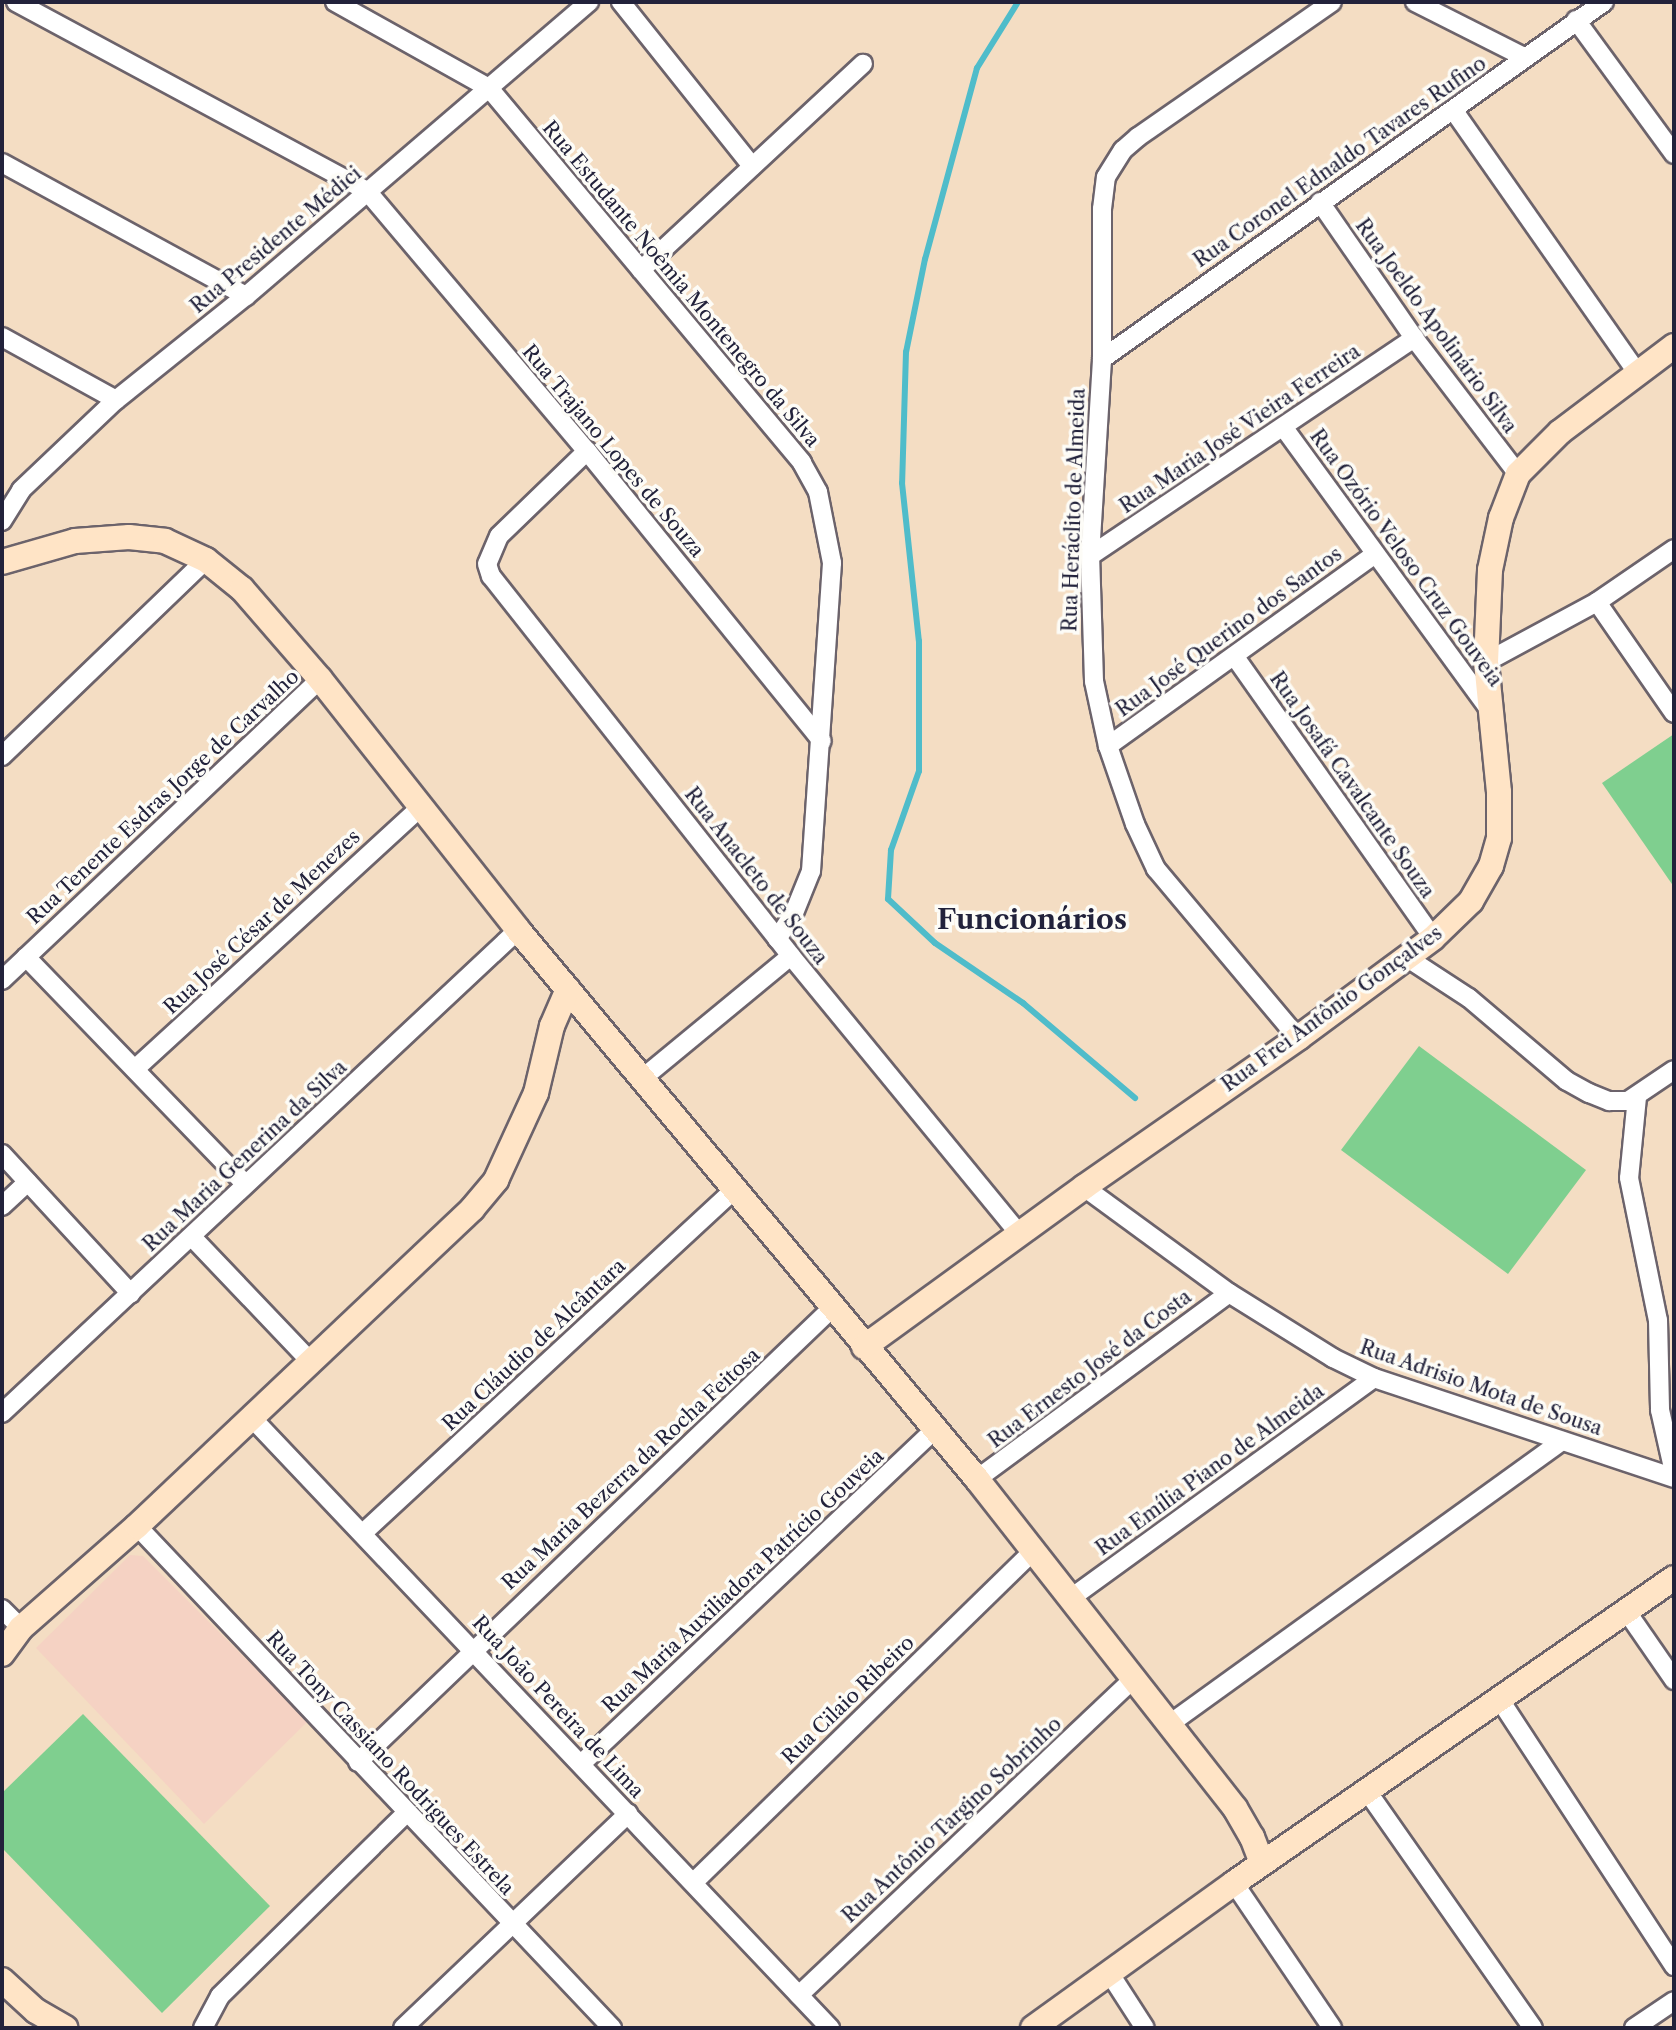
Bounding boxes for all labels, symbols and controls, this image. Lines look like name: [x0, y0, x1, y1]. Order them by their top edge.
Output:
street label: Rua Coronel Ednaldo Tavares Rufino: [1189, 51, 1491, 273]
street label: Rua Estudante Noêmia Montenegro da Silva: [537, 116, 825, 452]
street label: Rua Presidente Médici: [186, 162, 366, 318]
street label: Rua Joeldo Apolinário Silva: [1350, 214, 1522, 438]
street label: Rua Maria José Vieira Ferreira: [1115, 339, 1365, 519]
street label: Rua Trajano Lopes de Souza: [517, 340, 709, 562]
street label: Rua Heráclito de Almeida: [1058, 387, 1090, 633]
street label: Rua Ozório Veloso Cruz Gouveia: [1304, 424, 1508, 692]
street label: Rua José Querino dos Santos: [1111, 542, 1347, 722]
street label: Rua Tenente Esdras Jorge de Carvalho: [22, 664, 304, 930]
street label: Rua Josafá Cavalcante Souza: [1264, 667, 1440, 903]
street label: Rua Anacleto de Souza: [679, 782, 833, 970]
street label: Rua José César de Menezes: [159, 824, 365, 1020]
district label: Funcionários: [937, 902, 1127, 936]
street label: Rua Frei Antônio Gonçalves: [1217, 921, 1447, 1097]
street label: Rua Maria Generina da Silva: [138, 1055, 352, 1257]
street label: Rua Cláudio de Alcântara: [437, 1254, 631, 1436]
street label: Rua Ernesto José da Costa: [984, 1285, 1196, 1453]
street label: Rua Adrisio Mota de Sousa: [1356, 1335, 1606, 1441]
street label: Rua Maria Bezerra da Rocha Feitosa: [497, 1343, 765, 1595]
street label: Rua Emília Piano de Almeida: [1091, 1379, 1329, 1561]
street label: Rua Maria Auxiliadora Patrício Gouveia: [597, 1444, 889, 1718]
street label: Rua João Pereira de Lima: [467, 1611, 649, 1803]
street label: Rua Tony Cassiano Rodrigues Estrela: [261, 1626, 519, 1900]
street label: Rua Cilaio Ribeiro: [777, 1631, 919, 1769]
street label: Rua Antônio Targino Sobrinho: [837, 1711, 1067, 1929]

